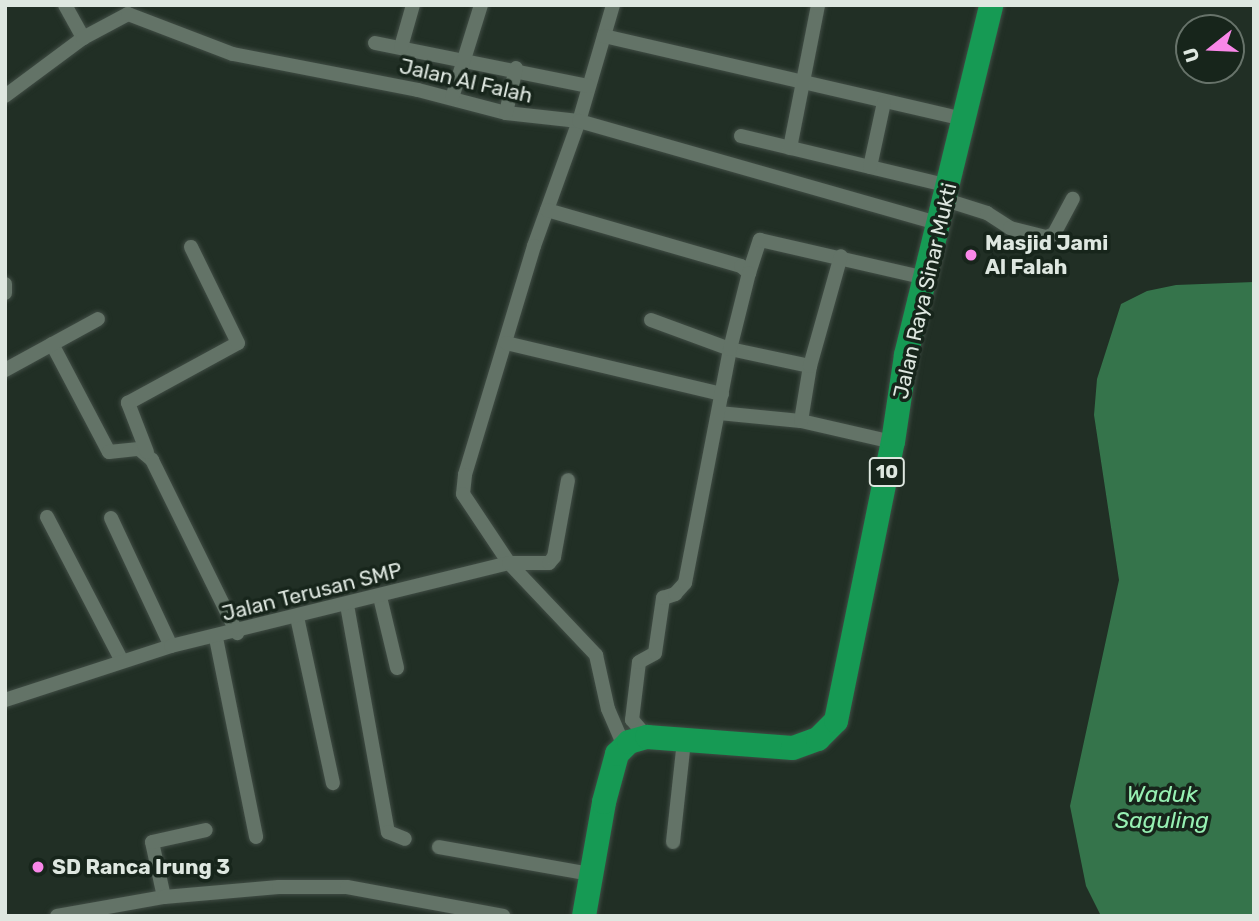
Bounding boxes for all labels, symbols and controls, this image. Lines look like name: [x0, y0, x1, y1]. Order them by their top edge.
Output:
north arrow: [1175, 14, 1245, 84]
text: U: [1178, 45, 1205, 65]
street label: Jalan Al Falah: [397, 53, 535, 109]
street label: Jalan Raya Sinar Mukti: [888, 180, 962, 402]
place label: Masjid Jami Al Falah: [985, 230, 1108, 280]
marker: Masjid Jami Al Falah: [963, 247, 979, 263]
road number: 10: [868, 457, 906, 488]
street label: Jalan Terusan SMP: [219, 557, 405, 627]
water label: Waduk Saguling: [1115, 780, 1209, 834]
place label: SD Ranca Irung 3: [52, 854, 230, 880]
marker: SD Ranca Irung 3: [30, 859, 46, 875]

